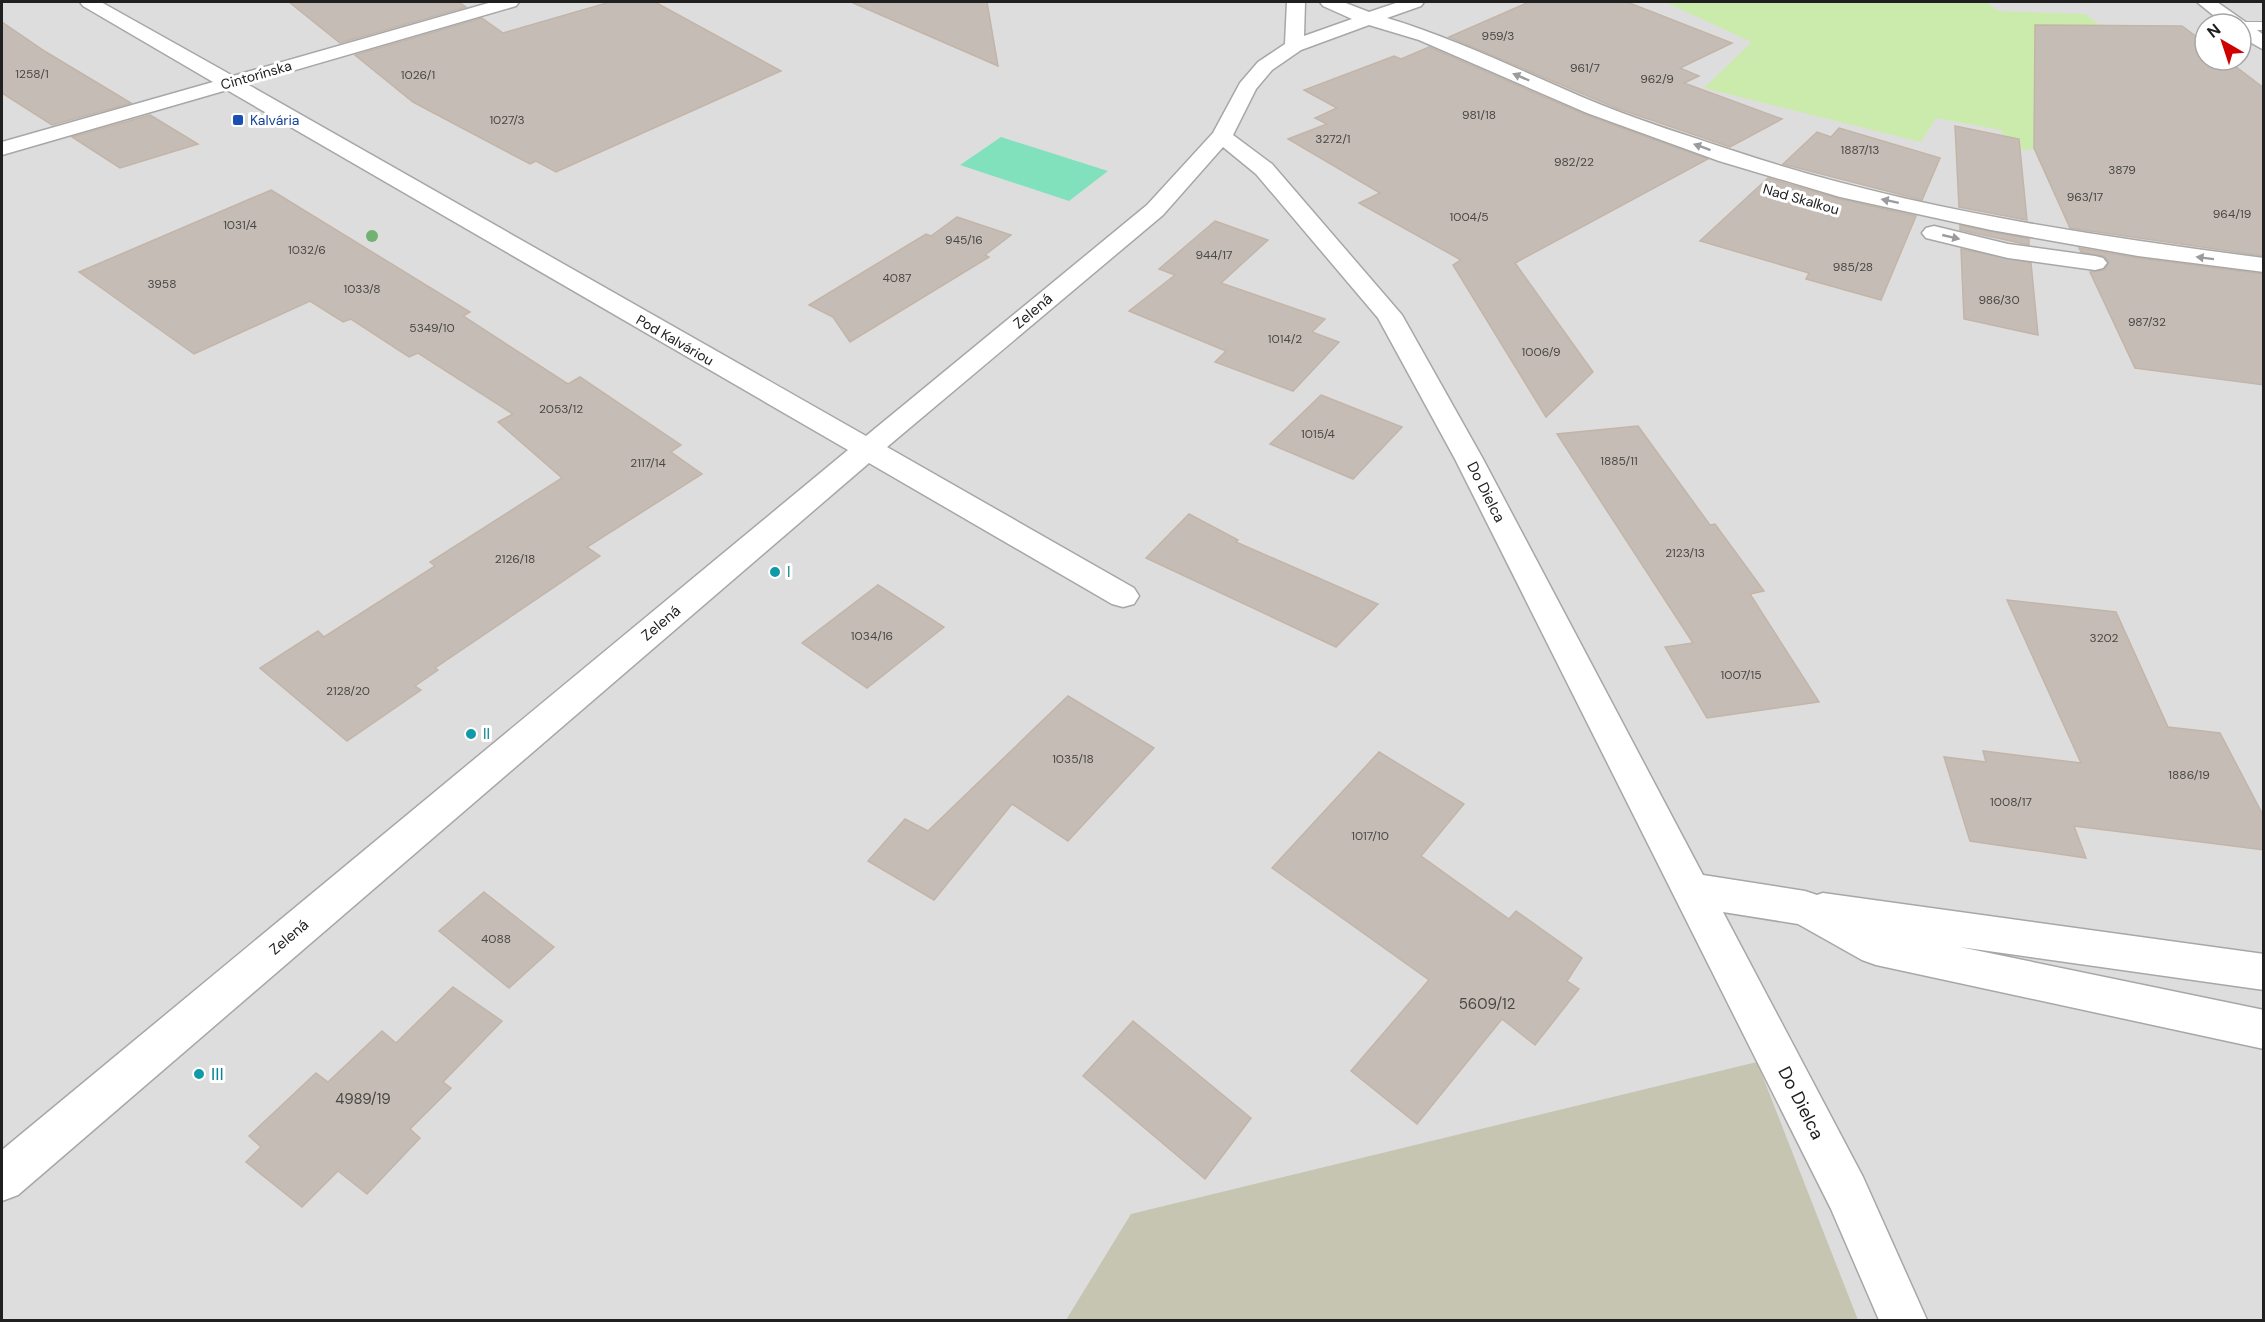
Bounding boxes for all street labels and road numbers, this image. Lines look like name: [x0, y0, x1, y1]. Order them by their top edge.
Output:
street label: Cintorínska: [218, 56, 294, 94]
street label: Nad Skalkou: [1761, 180, 1841, 218]
street label: Zelená: [1009, 289, 1057, 333]
street label: Pod Kalváriou: [633, 311, 717, 369]
street label: Do Dielca: [1462, 458, 1510, 526]
street label: Zelená: [637, 601, 685, 645]
street label: Zelená: [265, 915, 313, 959]
street label: Do Dielca: [1772, 1062, 1830, 1144]

